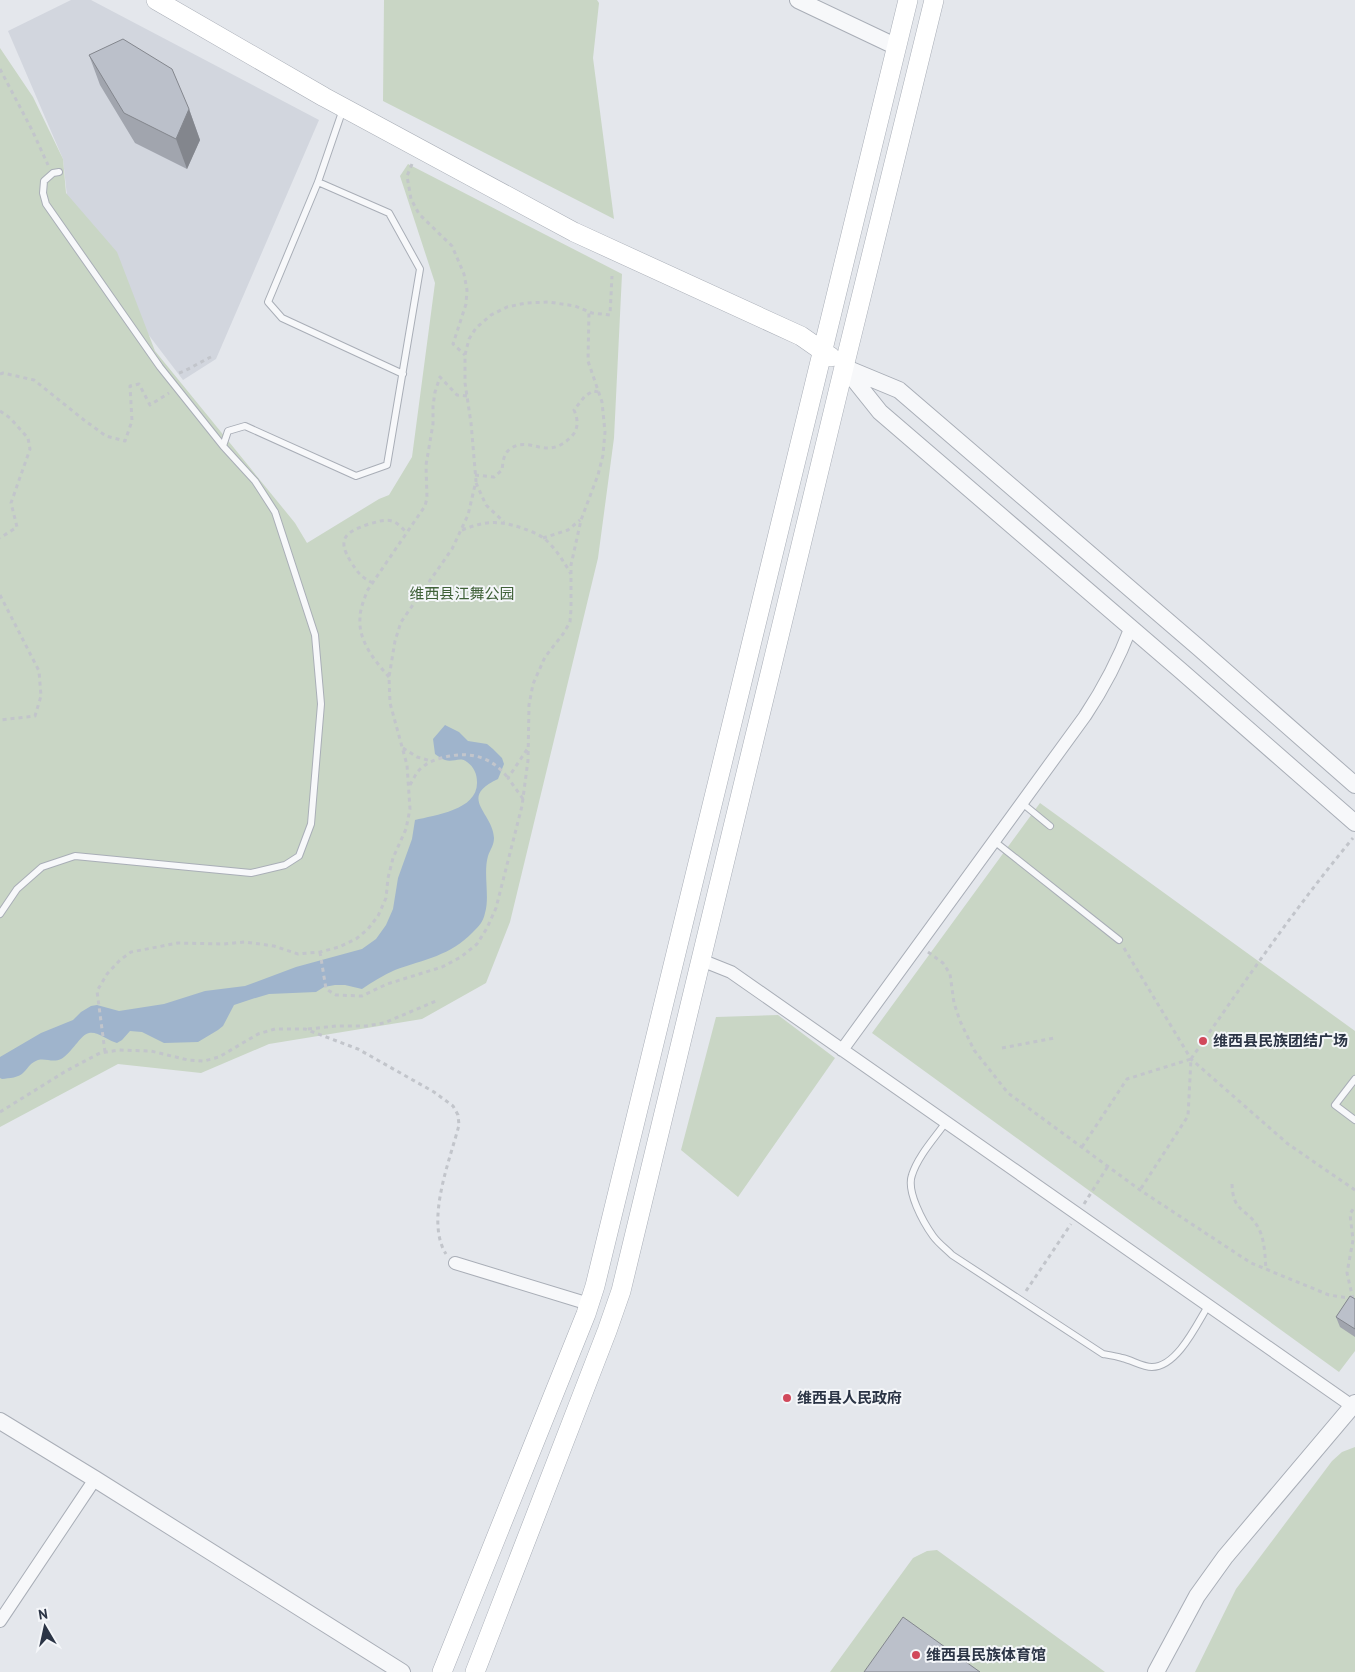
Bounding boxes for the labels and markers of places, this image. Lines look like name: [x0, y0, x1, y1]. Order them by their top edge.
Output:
place label: 维西县民族团结广场: [1213, 1031, 1348, 1050]
marker: 维西县民族团结广场: [1197, 1035, 1209, 1047]
place label: 维西县人民政府: [797, 1388, 902, 1407]
marker: 维西县人民政府: [781, 1392, 793, 1404]
place label: 维西县民族体育馆: [926, 1645, 1046, 1664]
marker: 维西县民族体育馆: [910, 1649, 922, 1661]

